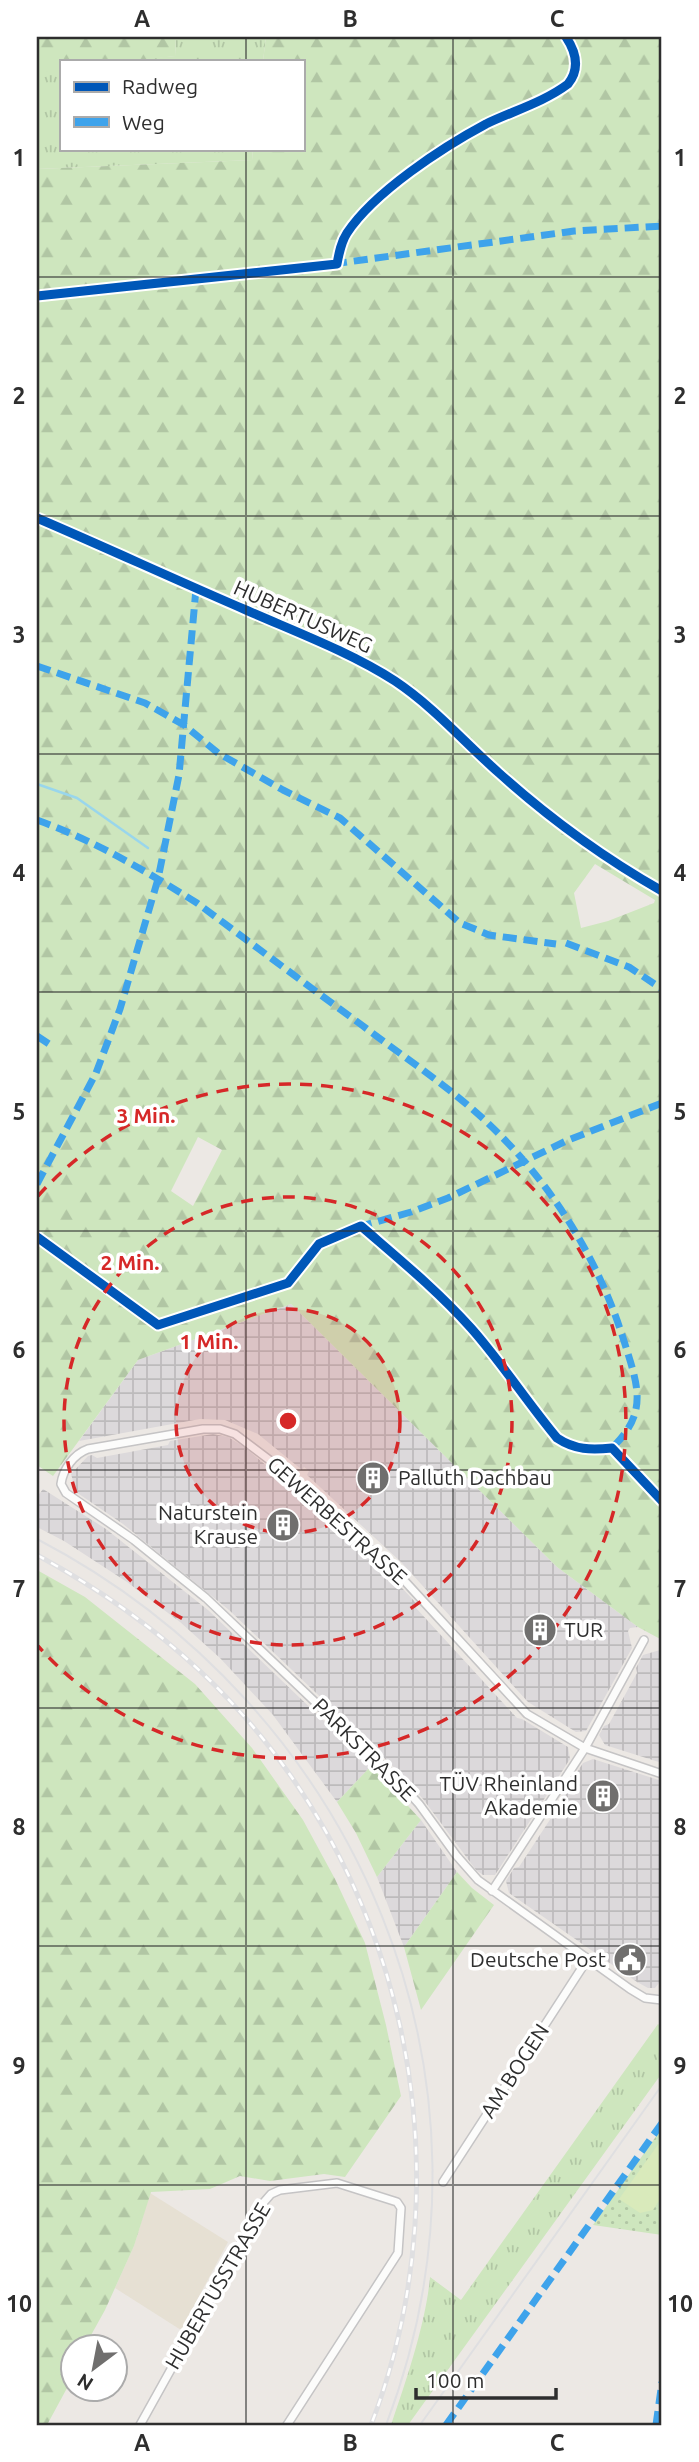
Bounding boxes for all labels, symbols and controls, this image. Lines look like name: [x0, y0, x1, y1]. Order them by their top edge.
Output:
text: A: [134, 6, 150, 31]
text: B: [342, 6, 358, 31]
text: C: [550, 6, 565, 31]
legend: [60, 60, 304, 150]
text: Radweg: [122, 74, 198, 98]
text: Weg: [122, 110, 165, 134]
text: 1: [13, 145, 25, 170]
text: 1: [674, 145, 686, 170]
text: 2: [13, 383, 25, 408]
text: 2: [674, 383, 686, 408]
street label: HUBERTUSWEG: [230, 575, 376, 657]
text: 3: [13, 622, 25, 647]
text: 3: [674, 622, 686, 647]
text: 4: [13, 860, 26, 885]
text: 4: [674, 860, 687, 885]
text: 5: [13, 1099, 25, 1124]
text: 5: [674, 1099, 686, 1124]
text: 3 Min.: [117, 1103, 175, 1127]
text: 2 Min.: [101, 1250, 159, 1274]
text: 1 Min.: [180, 1329, 238, 1353]
text: 6: [13, 1337, 26, 1362]
text: 6: [674, 1337, 687, 1362]
centre of rings: [276, 1409, 300, 1433]
street label: GEWERBESTRASSE: [263, 1451, 412, 1589]
building icon: Palluth Dachbau: [354, 1459, 392, 1497]
place label: Palluth Dachbau: [398, 1465, 552, 1489]
place label: Naturstein Krause: [158, 1500, 258, 1548]
building icon: Naturstein Krause: [264, 1506, 302, 1544]
text: 7: [13, 1576, 25, 1601]
text: 7: [674, 1576, 686, 1601]
building icon: TUR: [521, 1611, 559, 1649]
place label: TUR: [564, 1617, 603, 1641]
street label: PARKSTRASSE: [308, 1693, 421, 1806]
place label: TÜV Rheinland Akademie: [439, 1771, 578, 1819]
building icon: TÜV Rheinland Akademie: [584, 1777, 622, 1815]
text: 8: [13, 1814, 25, 1839]
text: 8: [674, 1814, 686, 1839]
public building icon: Deutsche Post: [611, 1941, 649, 1979]
place label: Deutsche Post: [470, 1947, 606, 1971]
street label: AM BOGEN: [475, 2019, 553, 2122]
text: 9: [13, 2053, 25, 2078]
text: 9: [674, 2053, 686, 2078]
street label: HUBERTUSSTRASSE: [160, 2198, 275, 2373]
text: 10: [6, 2291, 32, 2316]
text: 10: [667, 2291, 693, 2316]
north arrow: [60, 2332, 130, 2402]
scale bar: [416, 2357, 556, 2401]
text: 100 m: [426, 2368, 484, 2392]
text: N: [73, 2369, 97, 2396]
text: A: [134, 2430, 150, 2455]
text: B: [342, 2430, 358, 2455]
text: C: [550, 2430, 565, 2455]

